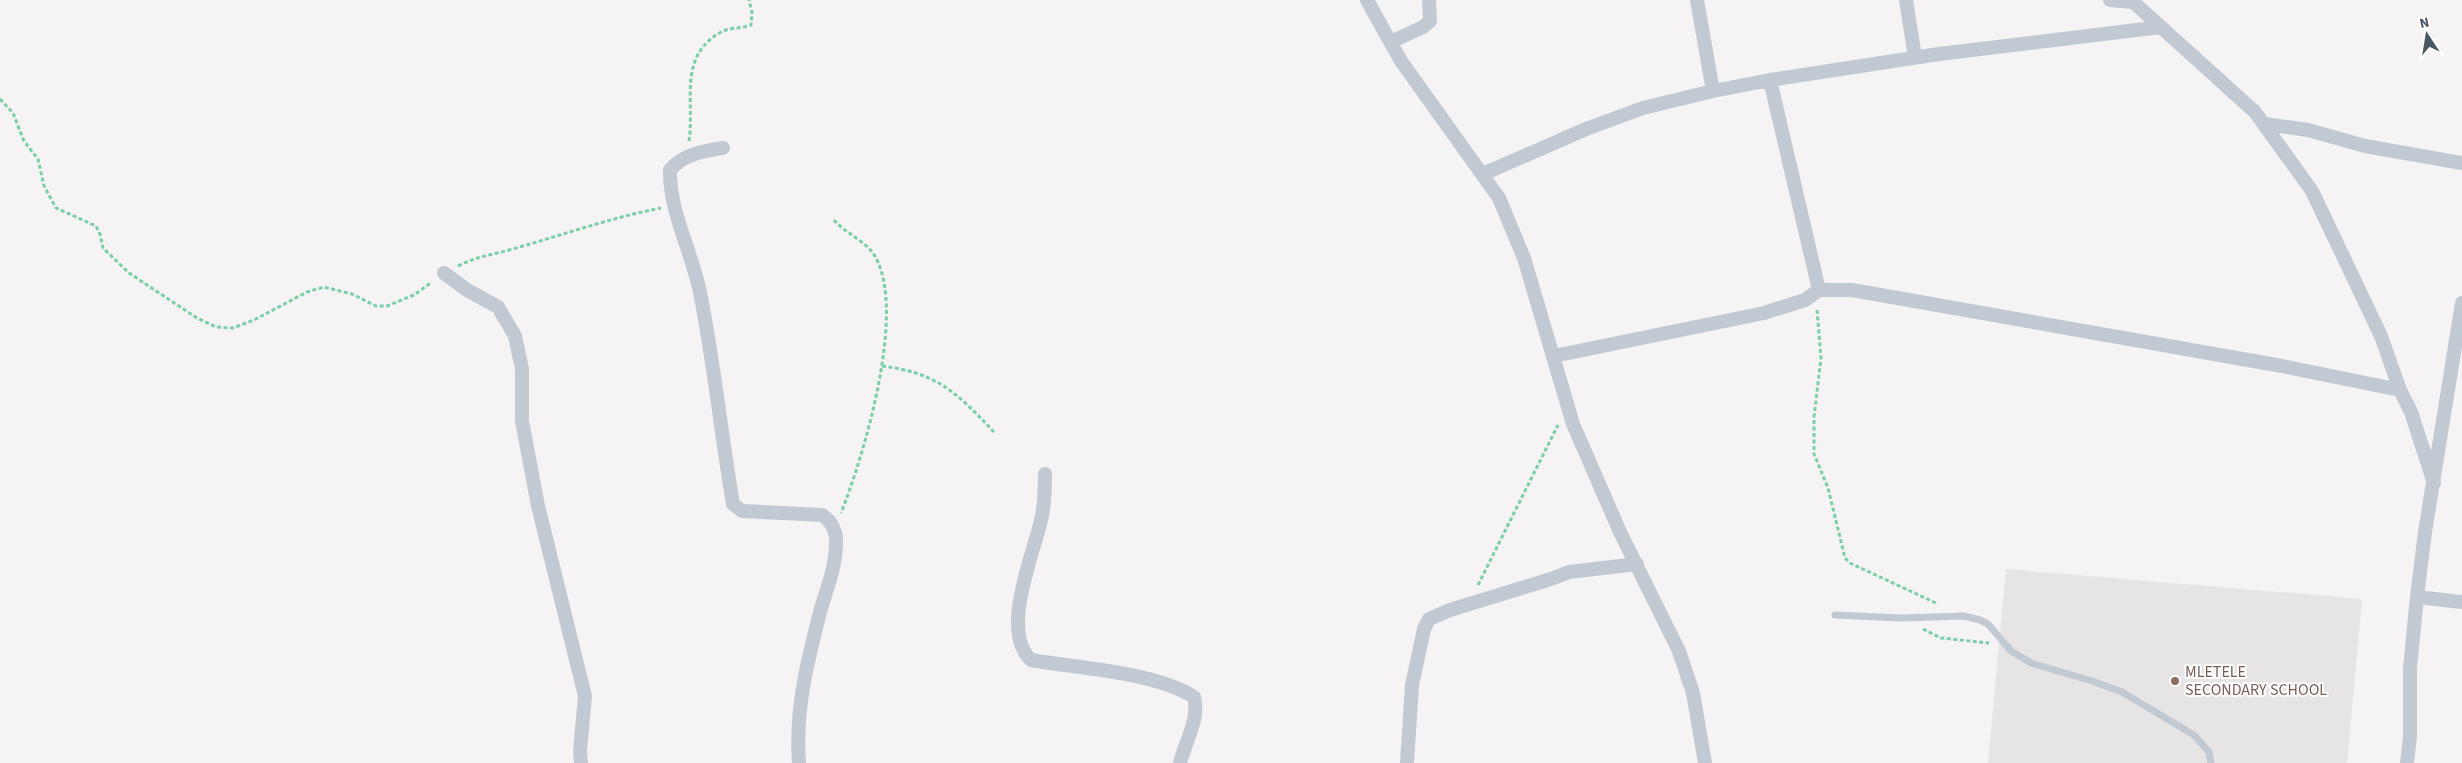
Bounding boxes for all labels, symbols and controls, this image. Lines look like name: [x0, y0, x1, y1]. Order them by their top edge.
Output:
north arrow: [2402, 10, 2452, 60]
text: N: [2418, 13, 2431, 34]
place label: MLETELE SECONDARY SCHOOL: [2185, 661, 2327, 701]
marker: MLETELE SECONDARY SCHOOL: [2169, 675, 2181, 687]

